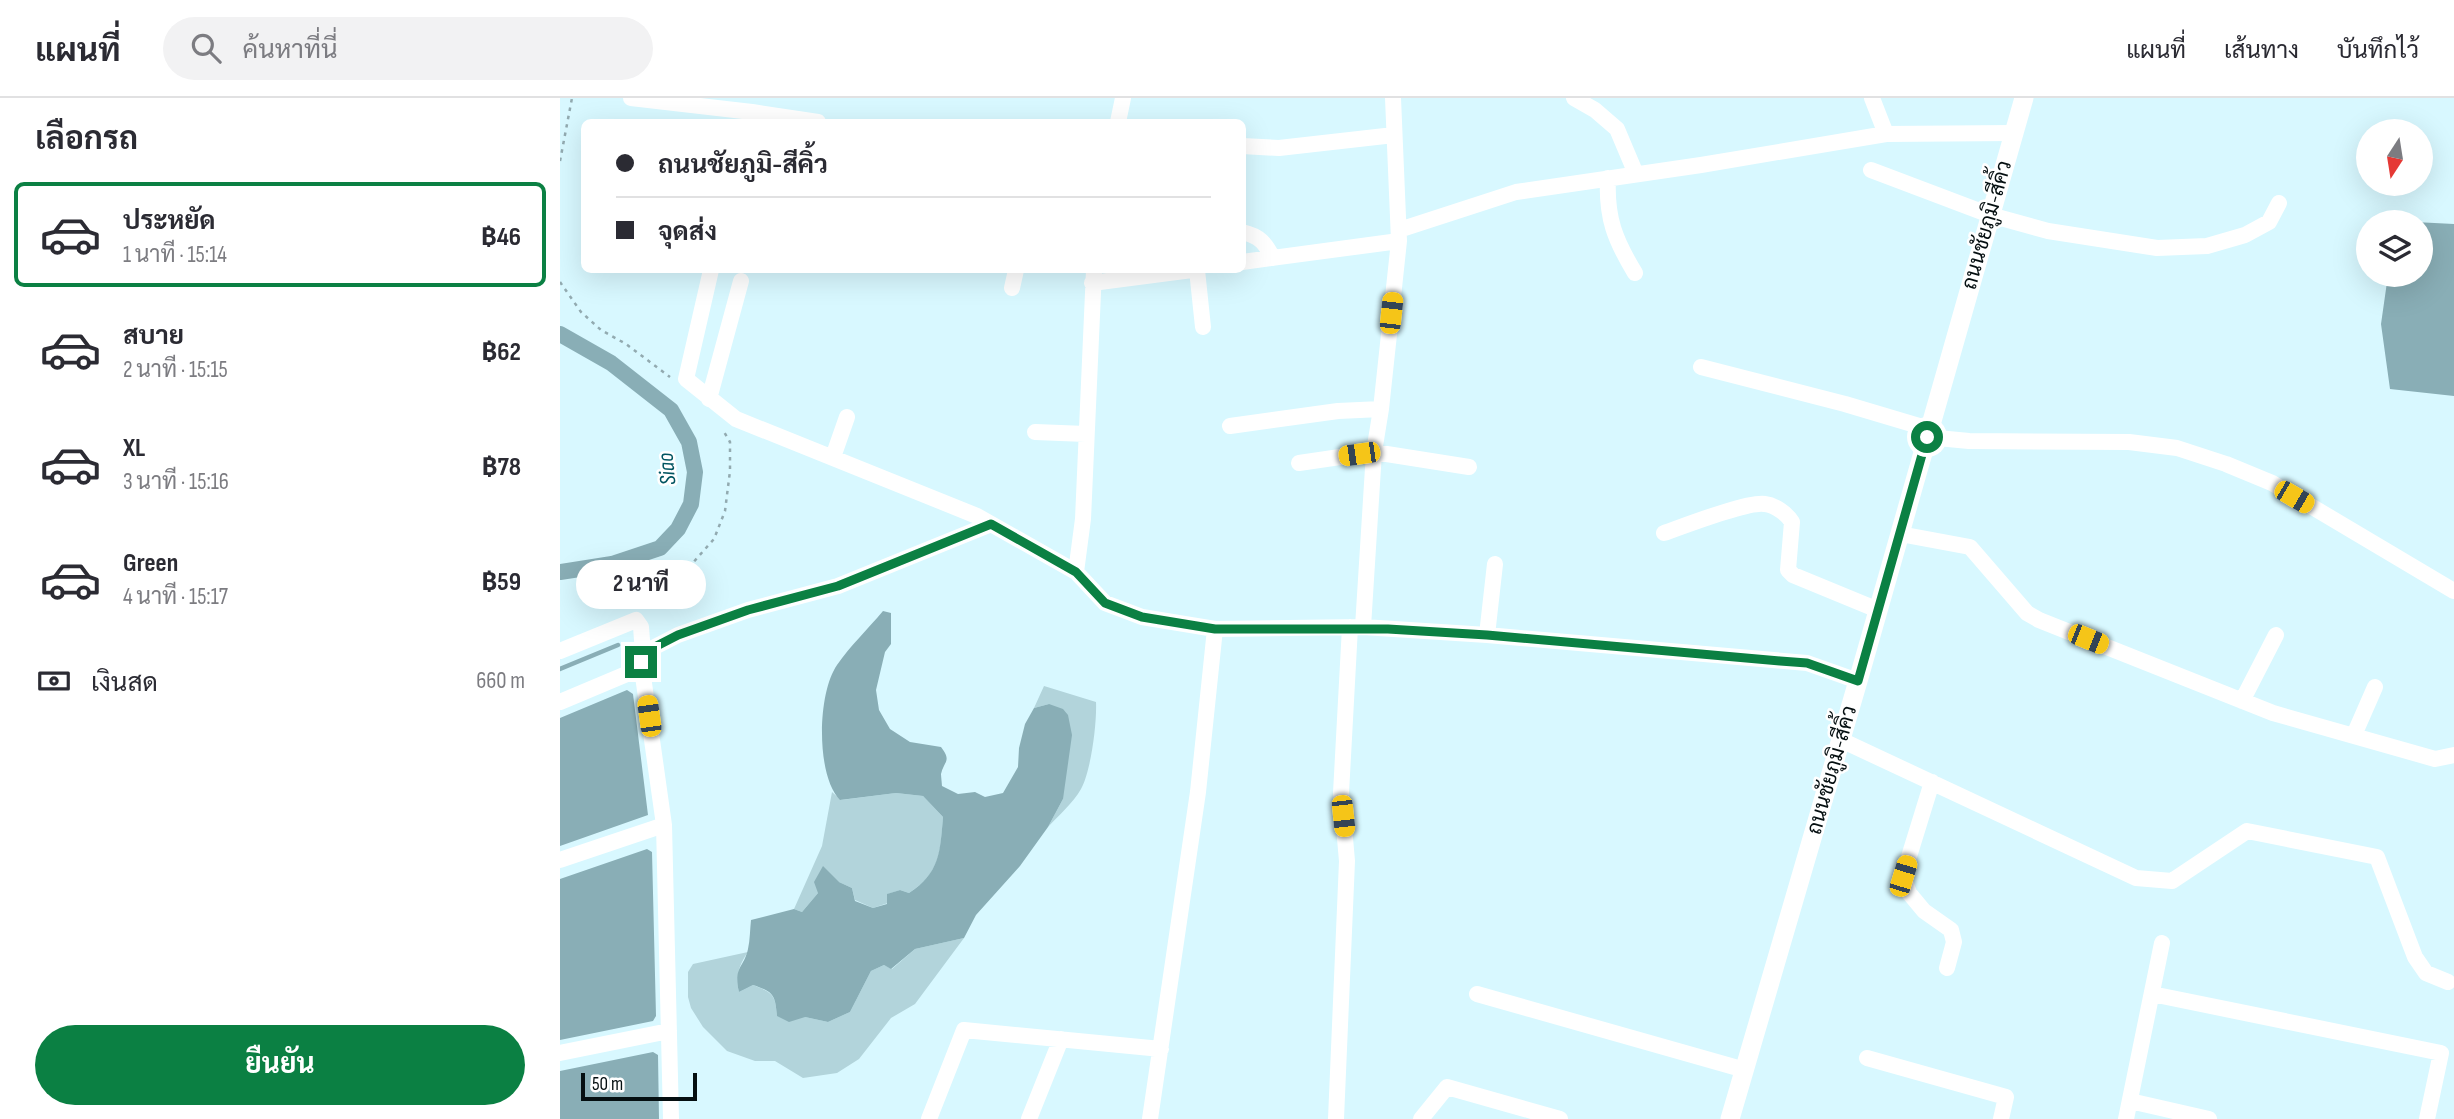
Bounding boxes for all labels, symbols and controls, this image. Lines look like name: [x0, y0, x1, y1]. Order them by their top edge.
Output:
search box: [163, 17, 653, 80]
icon: search: [187, 29, 225, 67]
text: แผนที่: [35, 31, 121, 71]
text: ค้นหาที่นี่: [243, 35, 338, 66]
text: แผนที่: [2126, 36, 2186, 65]
text: เส้นทาง: [2224, 36, 2299, 65]
text: บันทึกไว้: [2337, 36, 2419, 65]
north arrow: [2356, 119, 2432, 196]
map controls: [2356, 119, 2433, 287]
text: เลือกรถ: [35, 120, 138, 159]
text: ถนนชัยภูมิ-สีคิ้ว: [658, 150, 828, 181]
street label: ถนนชัยภูมิ-สีคิ้ว: [1950, 156, 2019, 293]
icon: car: [39, 203, 102, 266]
text: ประหยัด: [123, 206, 216, 237]
button: layers: [2356, 210, 2433, 287]
text: จุดส่ง: [658, 217, 717, 248]
text: ฿46: [481, 222, 521, 253]
text: 1 นาที · 15:14: [123, 241, 227, 269]
car: [1379, 291, 1404, 335]
icon: car: [39, 318, 102, 381]
text: สบาย: [123, 321, 184, 352]
text: ฿62: [482, 337, 521, 368]
text: 2 นาที · 15:15: [123, 356, 228, 384]
route start: [1911, 421, 1943, 453]
icon: car: [39, 433, 102, 496]
text: XL: [123, 433, 145, 464]
car: [1337, 441, 1382, 467]
water label: Siao: [652, 451, 682, 486]
text: ฿78: [482, 452, 521, 483]
text: 3 นาที · 15:16: [123, 468, 229, 496]
car: [2271, 477, 2318, 517]
icon: car: [39, 548, 102, 611]
text: Green: [123, 548, 178, 579]
callout: 2 นาที: [576, 560, 706, 610]
text: ฿59: [482, 567, 521, 598]
text: 2 นาที: [613, 570, 669, 598]
text: 4 นาที · 15:17: [123, 583, 228, 611]
car: [2065, 621, 2112, 657]
route end: [625, 646, 657, 678]
icon: cash: [35, 662, 73, 700]
text: 660 m: [476, 667, 525, 695]
text: เงินสด: [91, 668, 158, 699]
car: [636, 694, 663, 738]
street label: ถนนชัยภูมิ-สีคิ้ว: [1795, 701, 1864, 838]
car: [1331, 794, 1356, 838]
car: [1887, 853, 1920, 899]
button: ยืนยัน: [35, 1025, 525, 1105]
scale bar: [581, 1070, 696, 1102]
text: 50 m: [592, 1073, 623, 1096]

